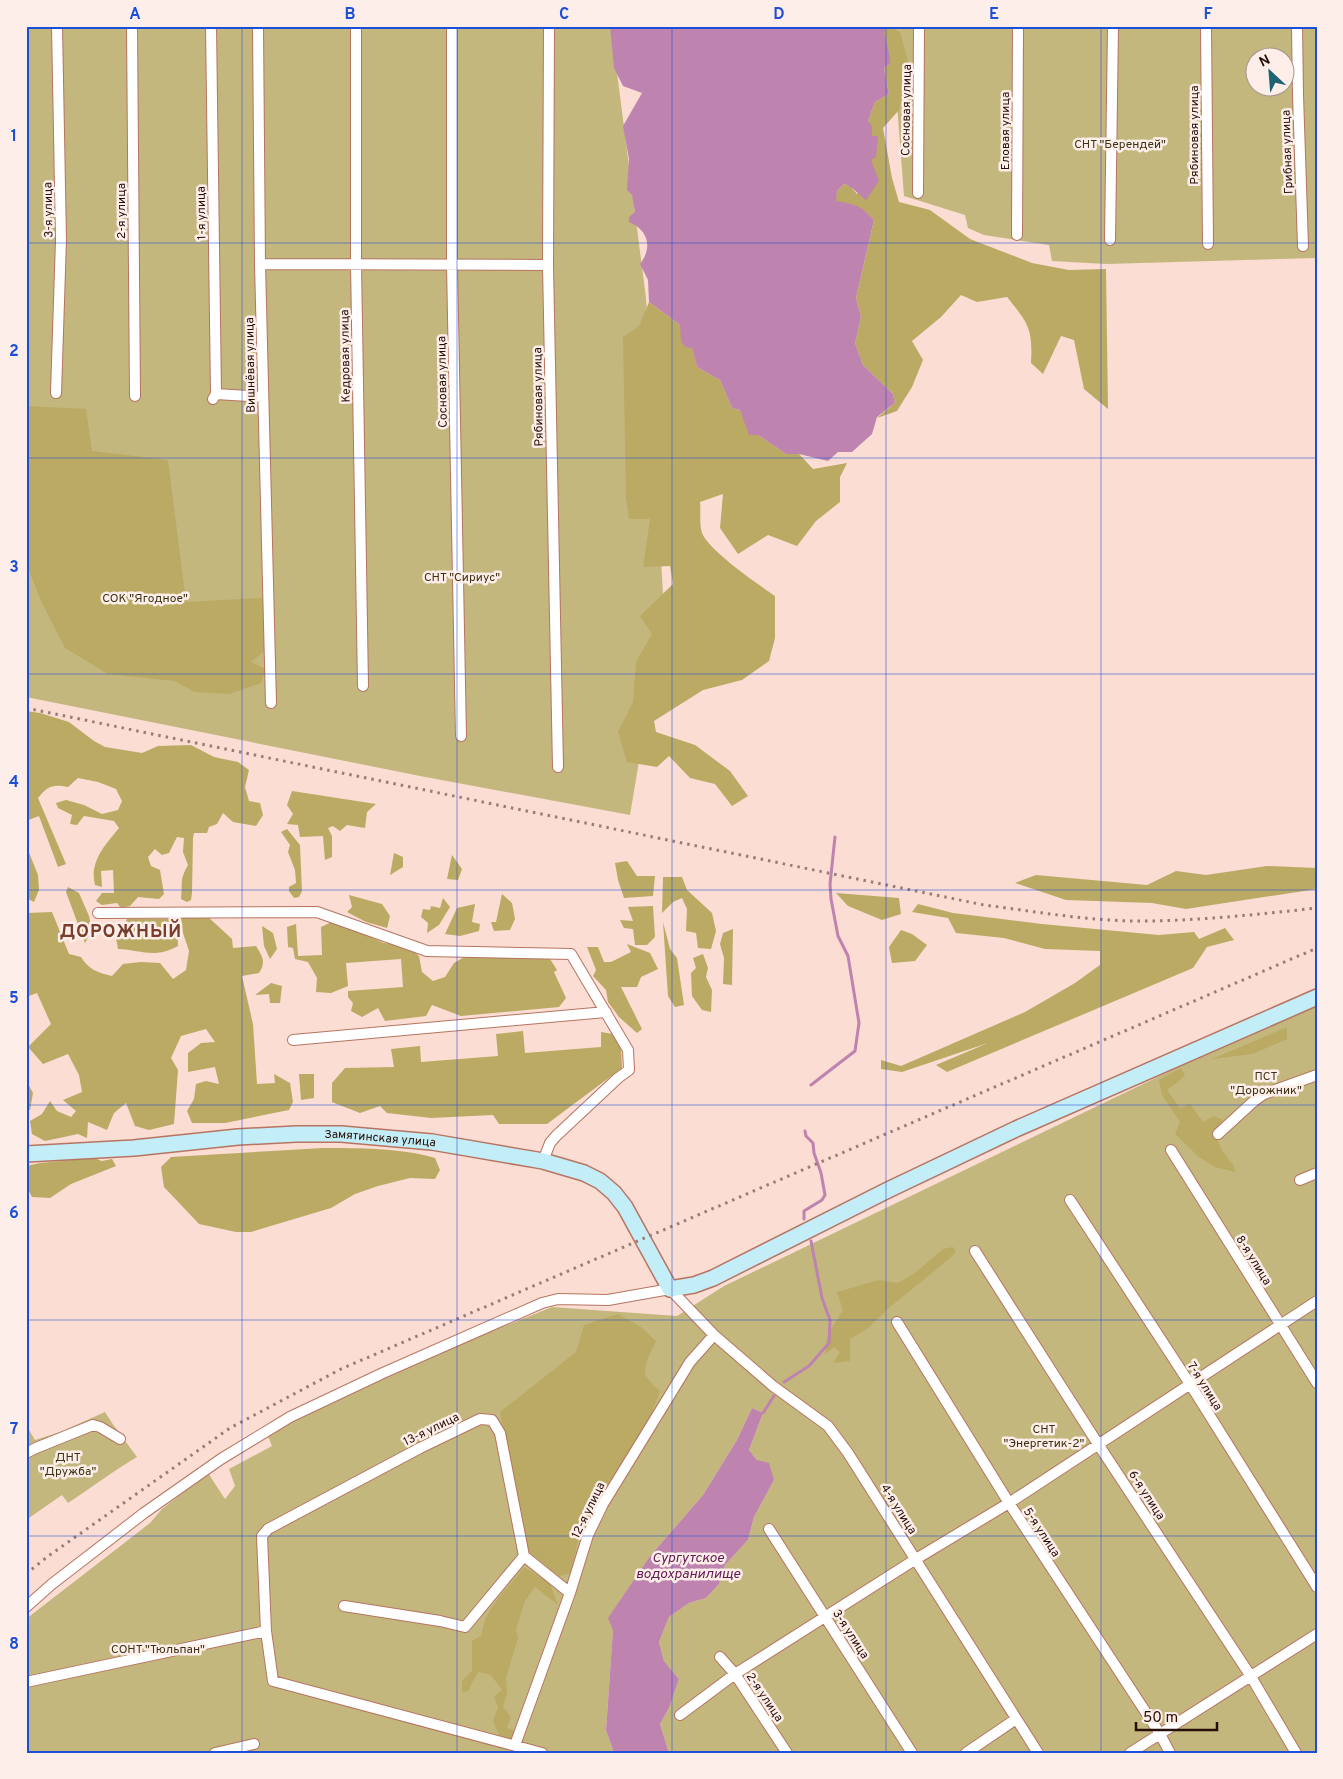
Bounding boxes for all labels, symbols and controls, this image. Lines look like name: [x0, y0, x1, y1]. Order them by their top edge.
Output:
text: A: [129, 5, 141, 25]
text: B: [344, 5, 356, 25]
text: C: [559, 5, 569, 25]
text: D: [773, 5, 785, 25]
text: E: [989, 5, 999, 25]
text: F: [1203, 5, 1213, 25]
north arrow: [1246, 48, 1296, 98]
text: N: [1257, 52, 1273, 72]
street label: Сосновая улица: [898, 64, 916, 156]
street label: Рябиновая улица: [1187, 85, 1203, 185]
street label: Еловая улица: [998, 92, 1014, 170]
street label: Грибная улица: [1279, 110, 1297, 194]
text: 1: [11, 127, 17, 147]
park label: СНТ "Берендей": [1074, 137, 1166, 153]
street label: 3-я улица: [41, 182, 57, 238]
street label: 2-я улица: [114, 183, 130, 239]
street label: 1-я улица: [194, 186, 210, 240]
street label: Кедровая улица: [337, 309, 355, 403]
street label: Вишнёвая улица: [242, 317, 260, 413]
street label: Сосновая улица: [434, 336, 452, 428]
text: 2: [9, 342, 19, 362]
street label: Рябиновая улица: [530, 347, 548, 447]
text: 3: [9, 558, 19, 578]
park label: СНТ "Сириус": [424, 570, 500, 586]
park label: СОК "Ягодное": [102, 591, 188, 607]
text: 4: [9, 773, 19, 793]
district label: ДОРОЖНЫЙ: [60, 919, 182, 944]
text: 5: [9, 989, 19, 1009]
park label: ПСТ "Дорожник": [1230, 1069, 1302, 1099]
street label: Замятинская улица: [324, 1127, 437, 1152]
text: 6: [9, 1204, 19, 1224]
street label: 8-я улица: [1232, 1233, 1275, 1289]
street label: 7-я улица: [1183, 1359, 1225, 1414]
street label: 13-я улица: [401, 1409, 462, 1450]
text: 7: [10, 1420, 18, 1440]
park label: СHТ "Энергетик-2": [1004, 1422, 1085, 1452]
park label: ДНТ "Дружба": [40, 1450, 96, 1480]
street label: 6-я улица: [1124, 1468, 1168, 1523]
street label: 12-я улица: [568, 1480, 609, 1541]
street label: 4-я улица: [876, 1481, 920, 1538]
street label: 5-я улица: [1019, 1505, 1063, 1560]
water label: Сургутское водохранилище: [636, 1550, 741, 1583]
street label: 3-я улица: [828, 1607, 872, 1662]
text: 8: [9, 1635, 19, 1655]
park label: СОНТ "Тюльпан": [111, 1642, 205, 1658]
street label: 2-я улица: [742, 1670, 786, 1725]
scale bar: [1136, 1699, 1217, 1731]
text: 50 m: [1143, 1709, 1178, 1728]

